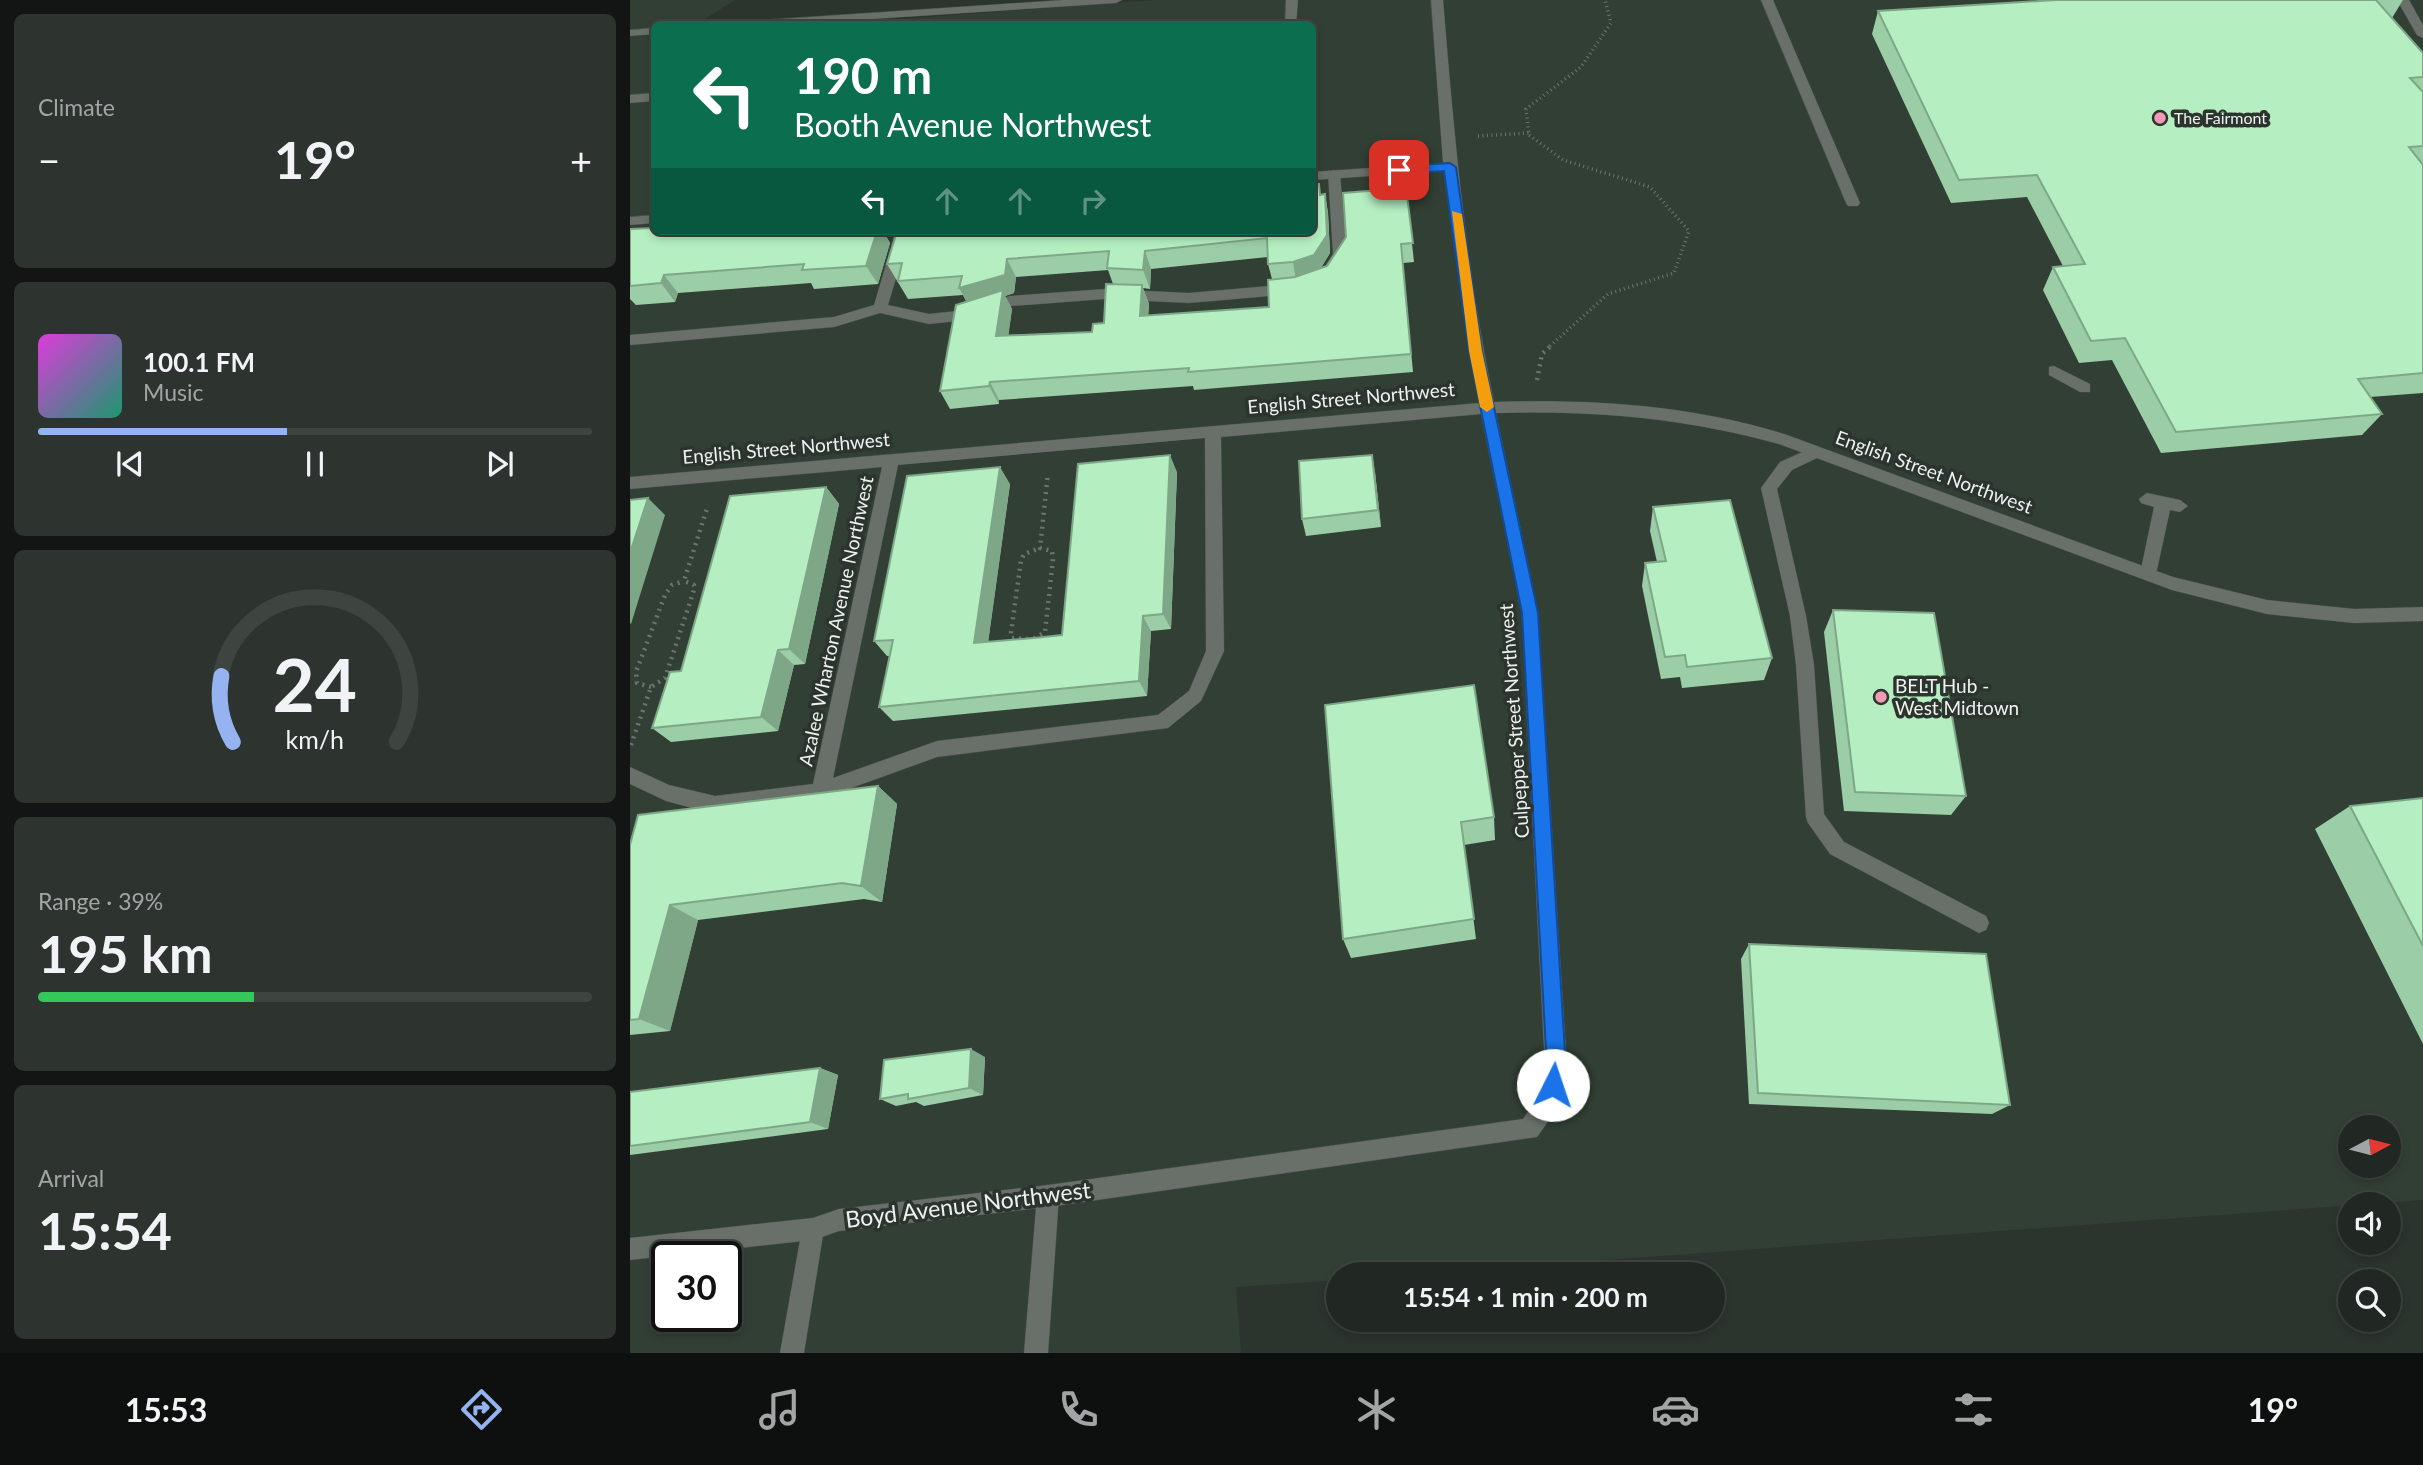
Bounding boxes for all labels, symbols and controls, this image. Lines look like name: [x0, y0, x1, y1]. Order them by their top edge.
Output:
text: 190 m: [794, 46, 932, 104]
icon: left: [679, 49, 770, 140]
text: Climate: [38, 93, 115, 121]
text: Booth Avenue Northwest: [794, 105, 1151, 144]
place label: The Fairmont: [2174, 108, 2267, 127]
marker: The Fairmont: [2152, 110, 2168, 126]
text: 19°: [274, 128, 356, 190]
text: −: [38, 137, 60, 183]
text: +: [570, 137, 592, 183]
pin: [1369, 140, 1429, 200]
icon: arrive: [1380, 151, 1418, 189]
icon: left: [855, 182, 893, 220]
icon: ahead: [928, 182, 966, 220]
icon: ahead: [1001, 182, 1039, 220]
icon: right: [1074, 182, 1112, 220]
text: 100.1 FM: [143, 346, 255, 378]
street label: English Street Northwest: [1246, 377, 1456, 418]
text: Music: [143, 378, 203, 406]
street label: English Street Northwest: [1833, 425, 2036, 518]
street label: English Street Northwest: [681, 427, 891, 468]
icon: previous: [111, 445, 149, 483]
icon: pause: [296, 445, 334, 483]
icon: next: [481, 445, 519, 483]
street label: Azalee Wharton Avenue Northwest: [794, 474, 878, 768]
street label: Culpepper Street Northwest: [1494, 603, 1533, 839]
text: 24: [273, 641, 357, 729]
place label: BELT Hub - West Midtown: [1895, 674, 2019, 719]
marker: BELT Hub - West Midtown: [1873, 689, 1889, 705]
text: km/h: [286, 724, 344, 754]
text: Range · 39%: [38, 887, 163, 915]
text: 195 km: [38, 922, 212, 984]
position arrow: [1516, 1048, 1590, 1122]
north arrow: [2338, 1115, 2401, 1178]
map controls: [2338, 1115, 2401, 1332]
text: Arrival: [38, 1164, 104, 1192]
street label: Boyd Avenue Northwest: [844, 1175, 1093, 1233]
button: sound: [2338, 1192, 2401, 1255]
text: 15:54: [38, 1199, 172, 1261]
speed limit sign: 30: [651, 1241, 742, 1332]
button: search: [2338, 1269, 2401, 1332]
text: 15:54 · 1 min · 200 m: [1403, 1281, 1648, 1313]
icon: directions: [457, 1385, 506, 1434]
icon: music: [755, 1385, 804, 1434]
icon: phone: [1054, 1385, 1103, 1434]
icon: climate: [1352, 1385, 1401, 1434]
icon: car: [1651, 1385, 1700, 1434]
icon: filters: [1949, 1385, 1998, 1434]
text: 15:53: [125, 1390, 207, 1429]
text: 19°: [2248, 1390, 2298, 1429]

